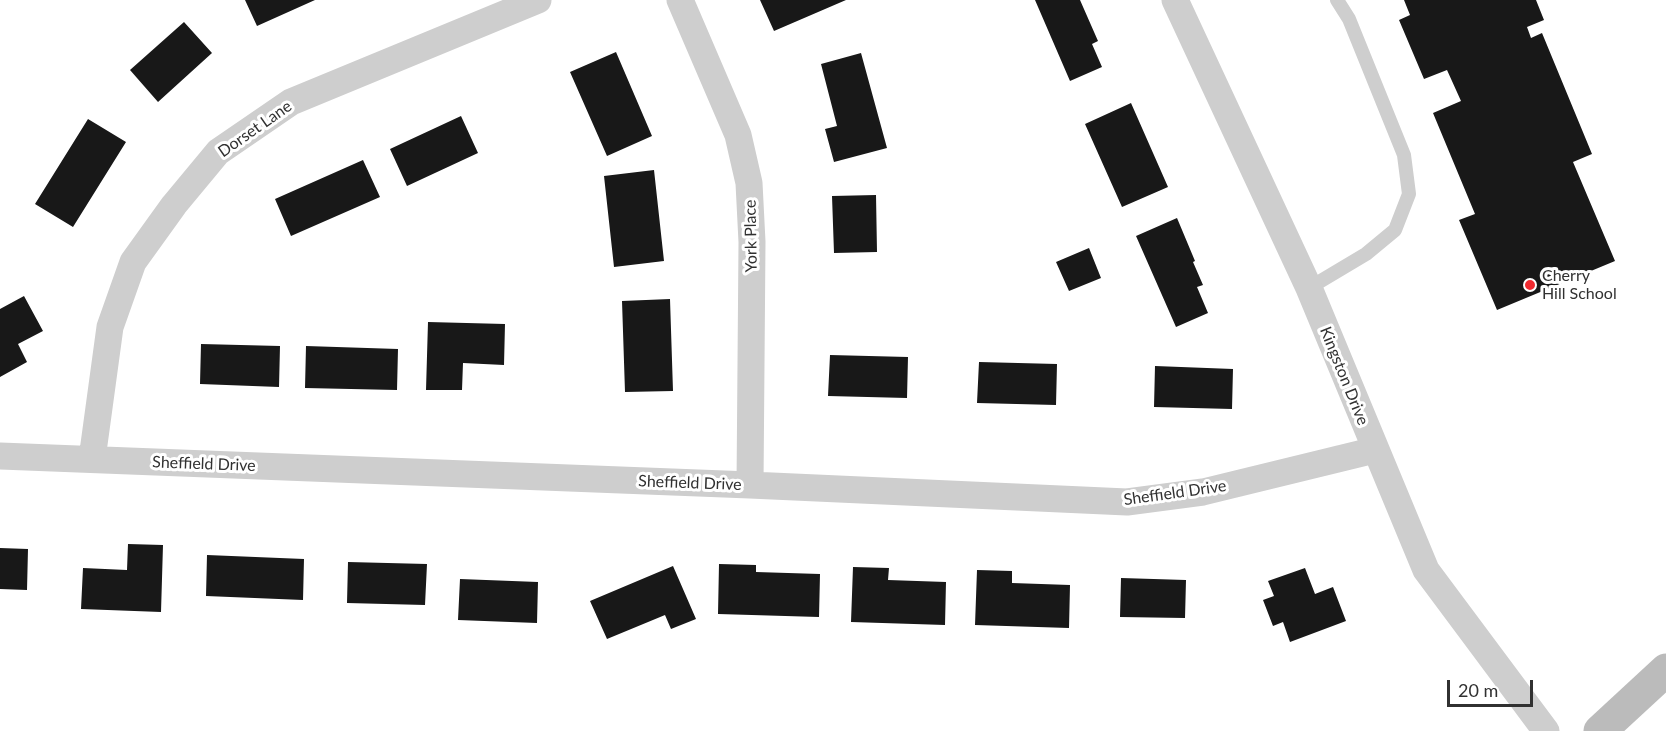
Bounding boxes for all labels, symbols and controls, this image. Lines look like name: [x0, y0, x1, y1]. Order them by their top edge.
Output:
street label: Dorset Lane: [214, 97, 296, 161]
street label: York Place: [741, 200, 761, 272]
place label: Cherry Hill School: [1542, 266, 1617, 304]
marker: Cherry Hill School: [1523, 278, 1537, 292]
street label: Kingston Drive: [1316, 324, 1372, 428]
street label: Sheffield Drive: [152, 453, 256, 475]
street label: Sheffield Drive: [638, 472, 742, 494]
street label: Sheffield Drive: [1122, 476, 1228, 510]
scale bar: [1450, 668, 1536, 706]
text: 20 m: [1458, 679, 1498, 701]

